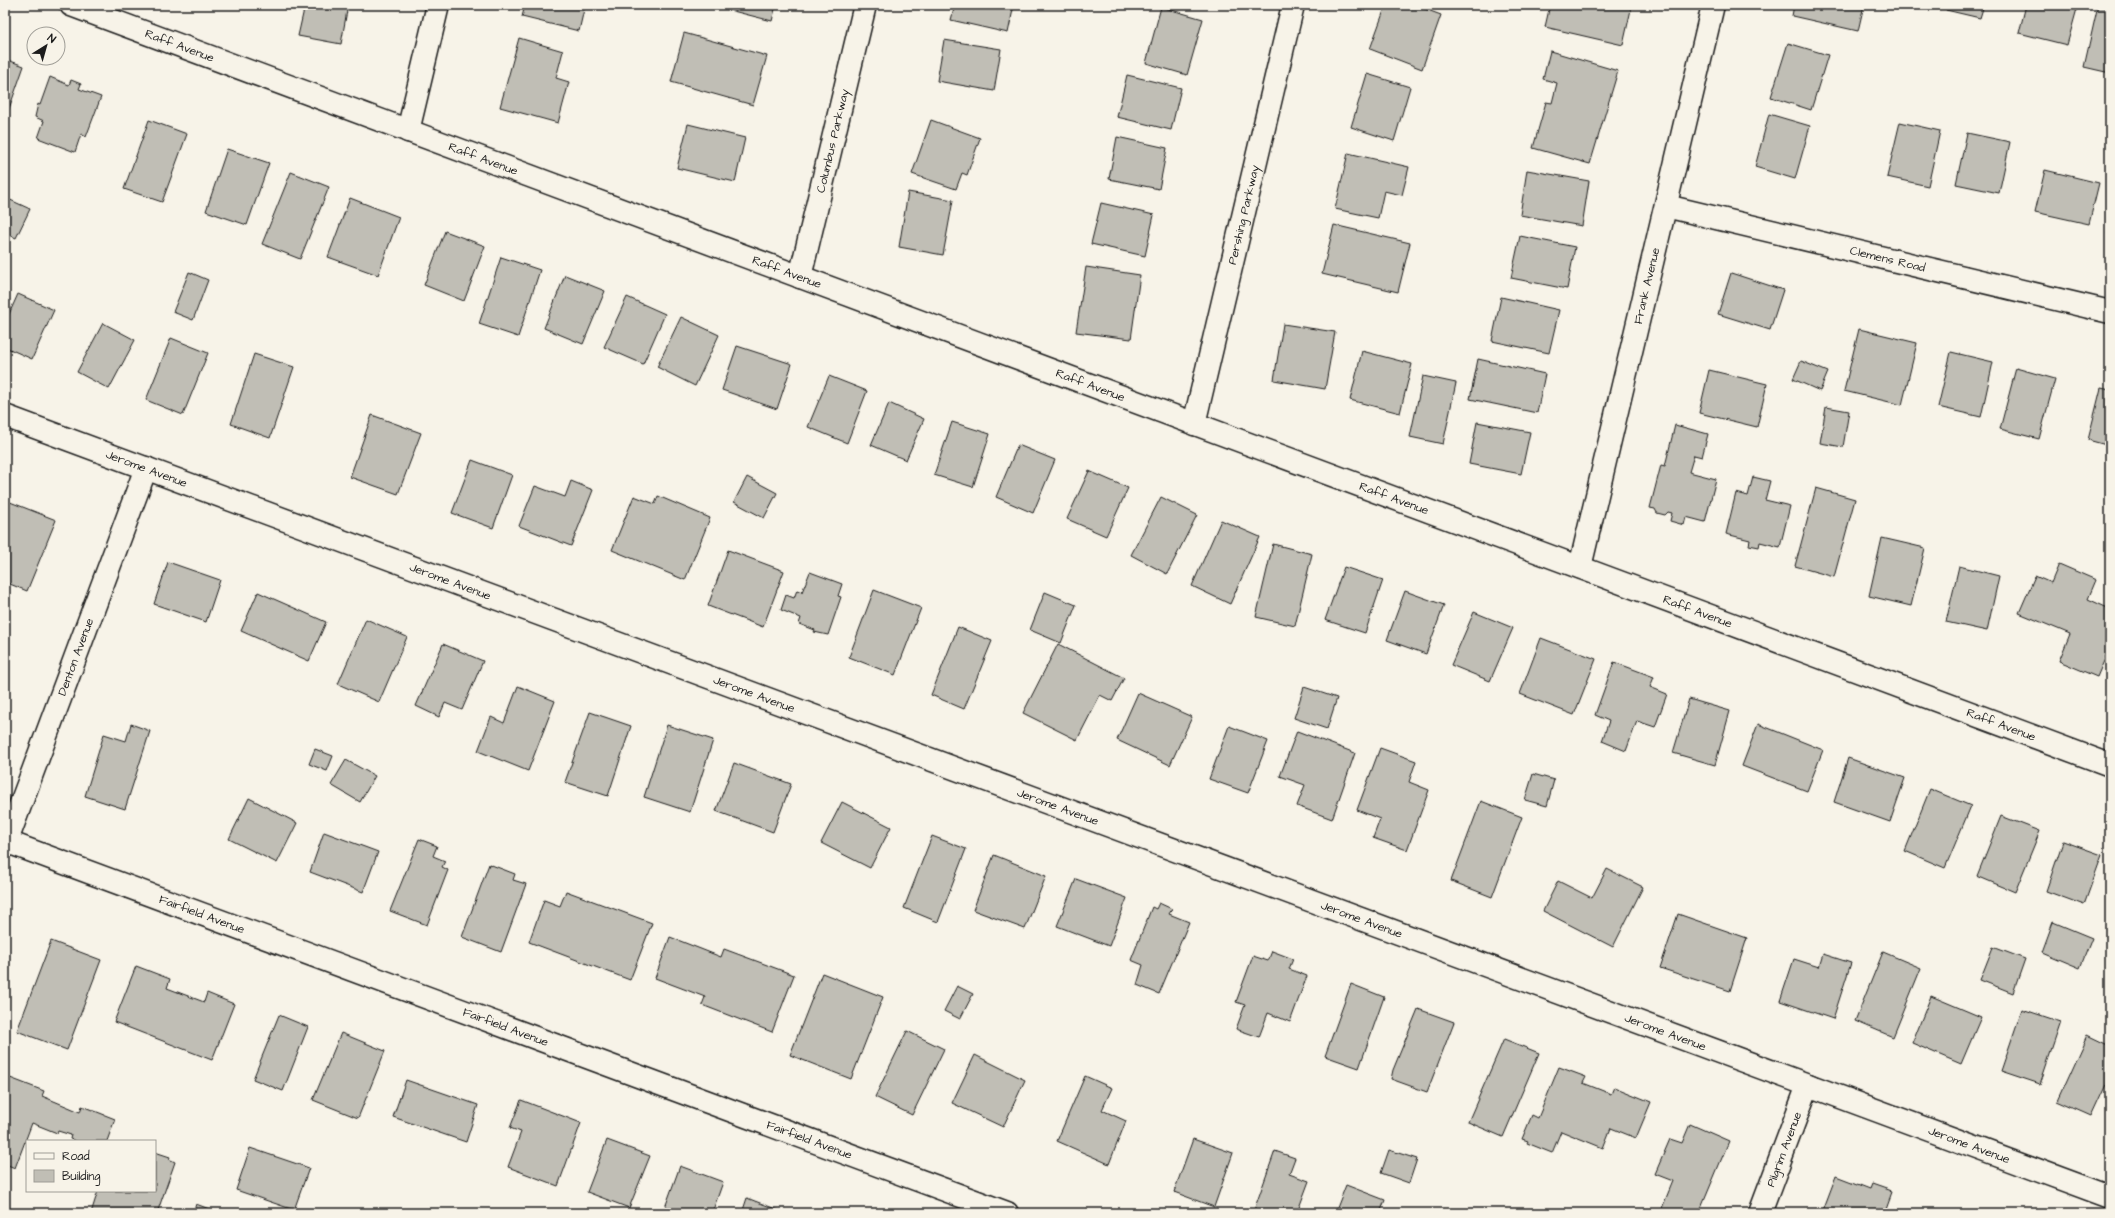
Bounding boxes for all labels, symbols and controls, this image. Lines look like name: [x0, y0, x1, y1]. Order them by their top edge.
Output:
street label: Raff Avenue: [142, 25, 217, 67]
north arrow: [26, 26, 66, 66]
text: N: [44, 30, 59, 47]
street label: Columbus Parkway: [812, 87, 855, 195]
street label: Raff Avenue: [446, 138, 521, 180]
street label: Pershing Parkway: [1224, 163, 1265, 266]
street label: Clemens Road: [1848, 242, 1927, 277]
street label: Frank Avenue: [1630, 245, 1664, 326]
street label: Raff Avenue: [750, 252, 824, 293]
street label: Raff Avenue: [1053, 365, 1128, 406]
street label: Jerome Avenue: [103, 446, 190, 492]
street label: Raff Avenue: [1357, 478, 1431, 519]
street label: Jerome Avenue: [407, 559, 494, 605]
street label: Raff Avenue: [1660, 591, 1735, 633]
street label: Denton Avenue: [54, 615, 98, 698]
street label: Jerome Avenue: [711, 671, 798, 717]
street label: Raff Avenue: [1964, 704, 2039, 746]
street label: Jerome Avenue: [1014, 784, 1101, 830]
street label: Fairfield Avenue: [156, 891, 247, 938]
street label: Jerome Avenue: [1318, 897, 1405, 943]
street label: Fairfield Avenue: [460, 1004, 551, 1051]
street label: Jerome Avenue: [1622, 1010, 1709, 1056]
street label: Pilgrim Avenue: [1762, 1109, 1806, 1190]
street label: Fairfield Avenue: [764, 1116, 855, 1164]
street label: Jerome Avenue: [1926, 1122, 2013, 1168]
legend: [26, 1140, 156, 1192]
text: Road: [62, 1148, 90, 1165]
text: Building: [62, 1168, 100, 1186]

